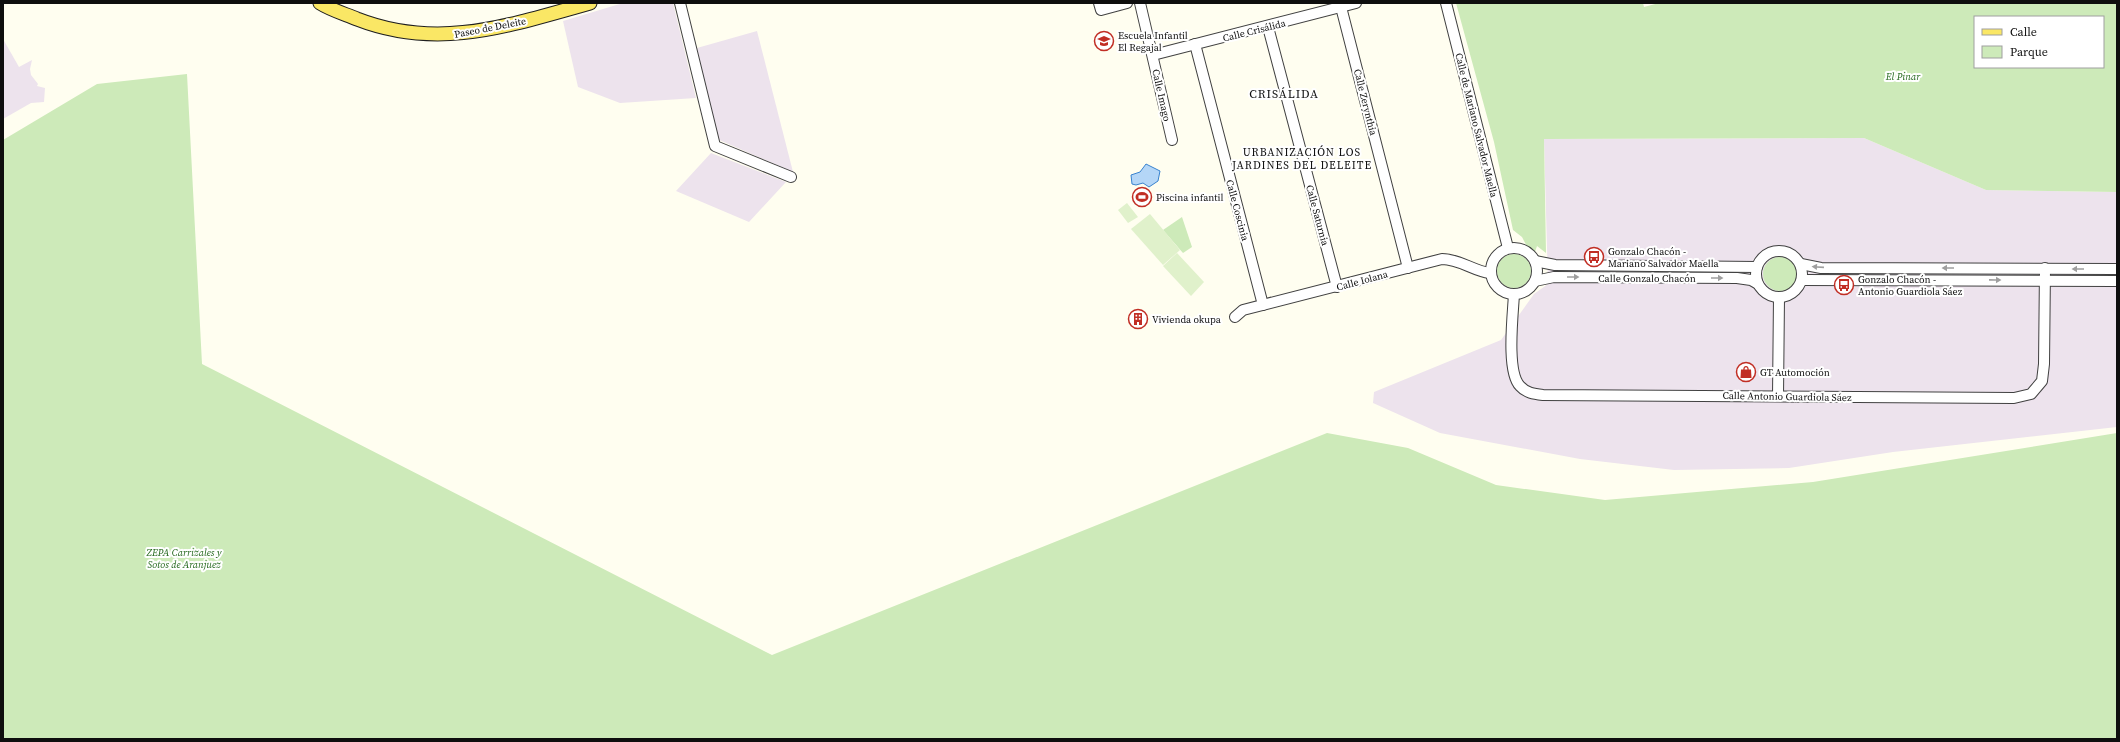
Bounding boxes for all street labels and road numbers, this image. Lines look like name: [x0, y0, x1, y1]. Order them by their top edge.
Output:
street label: Paseo de Deleite: [453, 14, 527, 41]
street label: Calle Crisálida: [1221, 16, 1288, 45]
street label: Calle de Mariano Salvador Maella: [1452, 51, 1501, 200]
street label: Calle Zerynthia: [1351, 67, 1380, 138]
street label: Calle Imago: [1149, 68, 1174, 123]
street label: Calle Coscinia: [1223, 178, 1252, 243]
street label: Calle Saturnia: [1303, 183, 1332, 248]
street label: Calle Iolana: [1335, 267, 1390, 294]
street label: Calle Gonzalo Chacón: [1598, 272, 1696, 285]
street label: Calle Antonio Guardiola Sáez: [1722, 389, 1852, 404]

